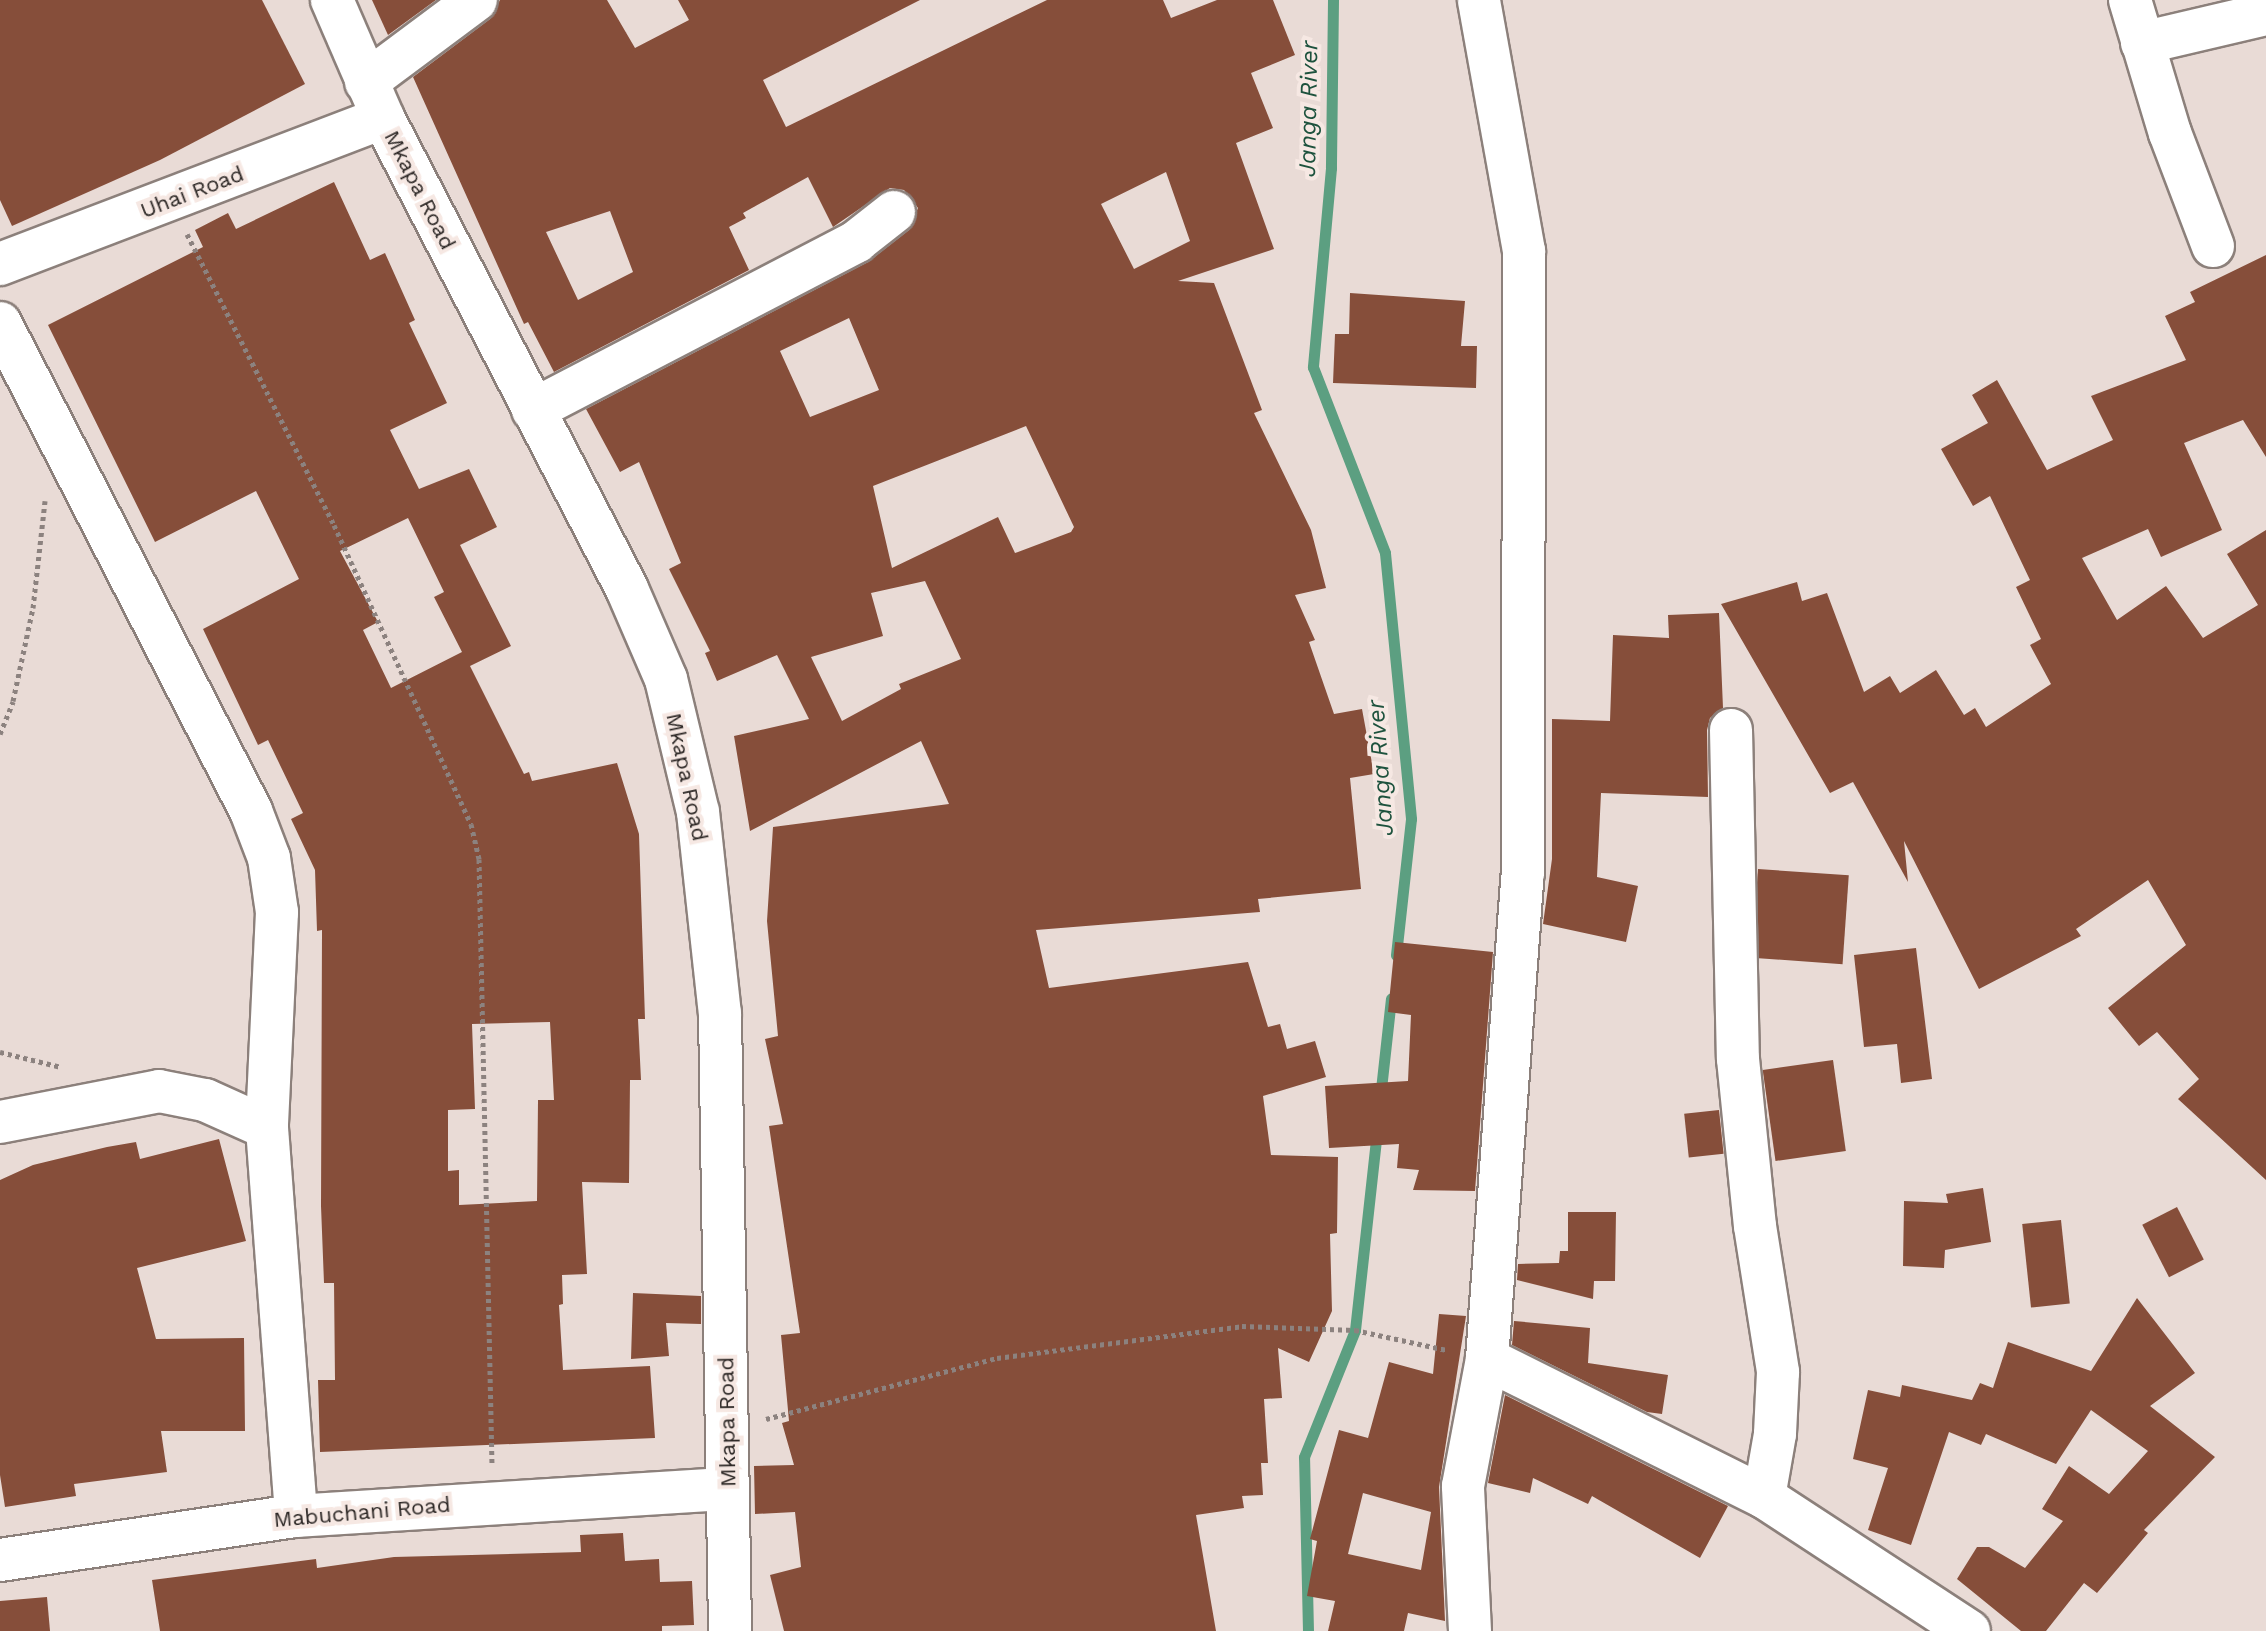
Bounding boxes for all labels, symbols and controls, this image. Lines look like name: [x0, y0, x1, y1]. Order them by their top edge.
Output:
water label: Janga River: [1293, 41, 1325, 177]
street label: Mkapa Road: [379, 126, 461, 254]
street label: Uhai Road: [137, 160, 247, 224]
water label: Janga River: [1362, 699, 1400, 837]
street label: Mkapa Road: [660, 710, 714, 844]
street label: Mkapa Road: [713, 1356, 741, 1488]
street label: Mabuchani Road: [272, 1491, 452, 1533]

